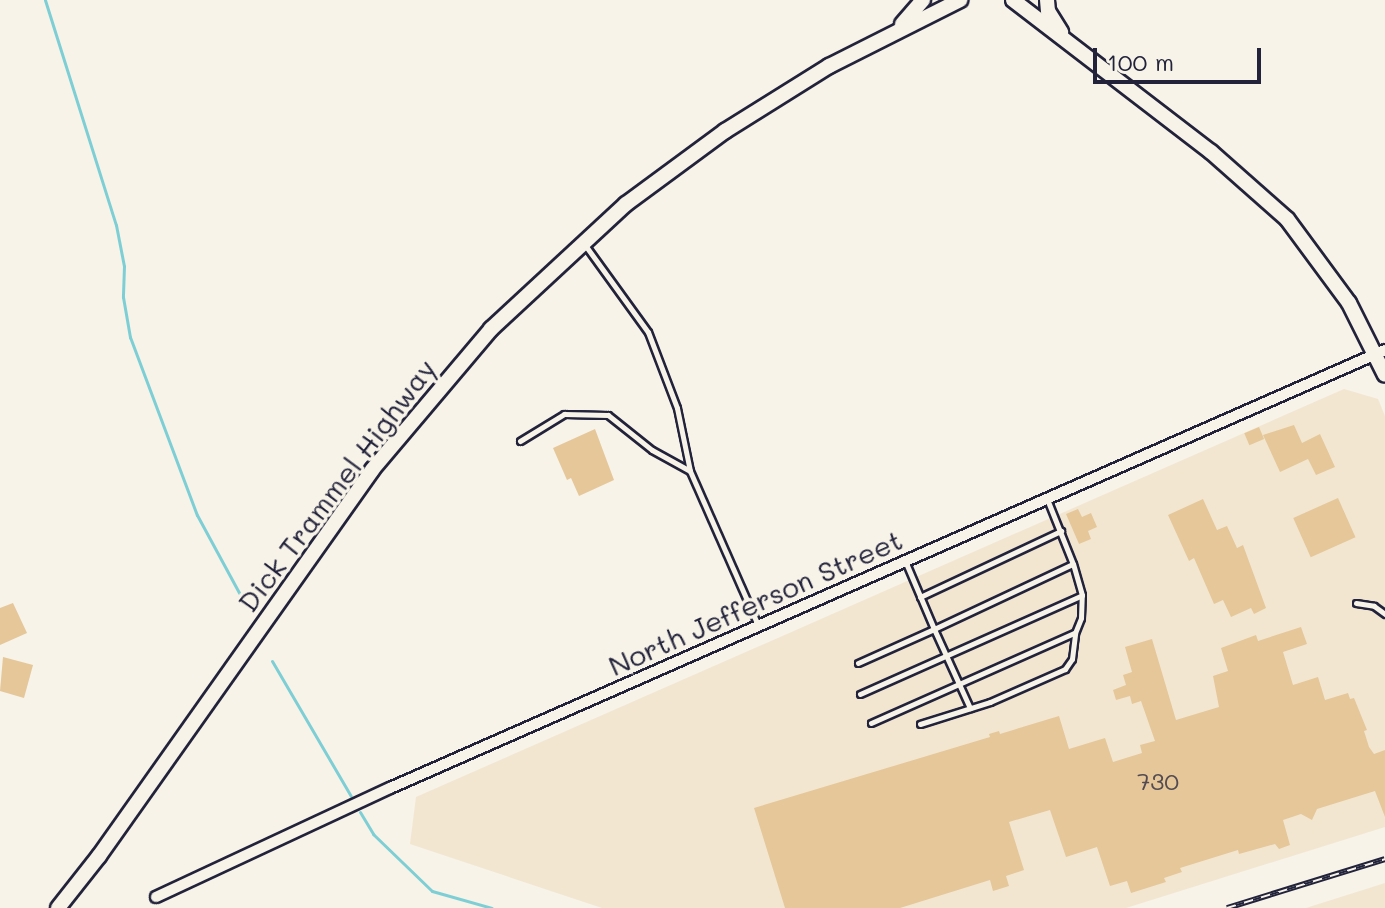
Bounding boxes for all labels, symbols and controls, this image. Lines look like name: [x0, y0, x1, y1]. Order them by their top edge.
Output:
scale bar: [1097, 32, 1265, 82]
text: 100 m: [1107, 46, 1174, 77]
street label: Dick Trammel Highway: [230, 352, 442, 618]
street label: North Jefferson Street: [603, 522, 907, 682]
house number: 730: [1137, 767, 1179, 795]

